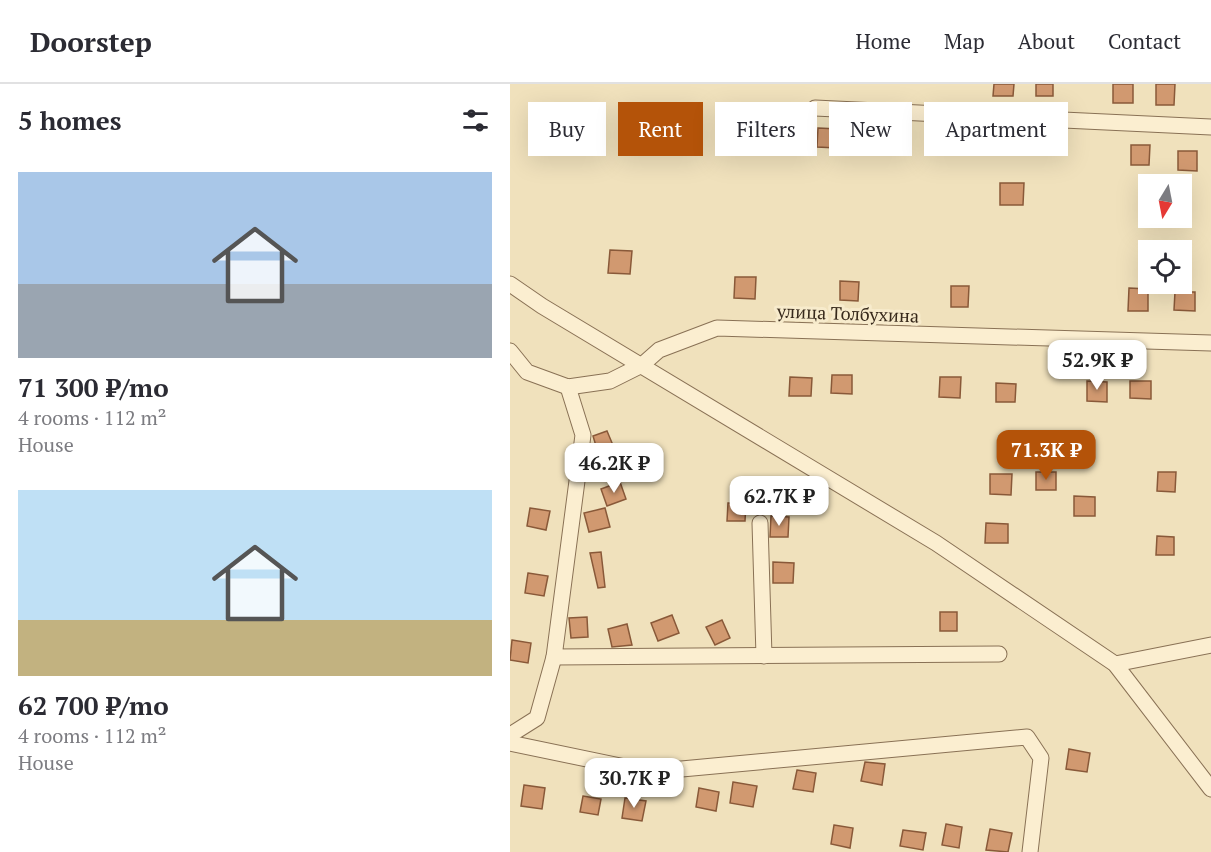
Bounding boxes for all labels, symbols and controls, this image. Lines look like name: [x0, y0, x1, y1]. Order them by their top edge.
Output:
text: Doorstep: [30, 23, 152, 60]
text: Home: [855, 27, 911, 55]
text: Map: [944, 27, 985, 55]
text: About: [1018, 27, 1075, 55]
text: Contact: [1108, 27, 1181, 55]
chip: Buy: [528, 102, 606, 156]
chip: Rent: [618, 102, 703, 156]
chip: Filters: [715, 102, 817, 156]
chip: New: [829, 102, 912, 156]
chip: Apartment: [924, 102, 1068, 156]
text: 5 homes: [18, 103, 122, 137]
icon: filters: [459, 104, 492, 137]
north arrow: [1138, 174, 1192, 228]
map controls: [1138, 174, 1192, 294]
icon: home: [201, 211, 309, 319]
button: locate: [1138, 240, 1192, 294]
street label: улица Толбухина: [775, 298, 920, 327]
pin: 52.9K ₽: [1042, 340, 1152, 391]
text: 52.9K ₽: [1062, 346, 1132, 373]
text: 71 300 ₽/mo: [18, 370, 169, 404]
text: 4 rooms · 112 m²: [18, 404, 166, 431]
pin: 71.3K ₽: [991, 430, 1101, 481]
text: House: [18, 431, 74, 458]
text: 71.3K ₽: [1011, 436, 1081, 463]
pin: 46.2K ₽: [559, 443, 669, 494]
text: 46.2K ₽: [579, 449, 649, 476]
pin: 62.7K ₽: [724, 476, 834, 527]
text: 62.7K ₽: [744, 482, 814, 509]
icon: home: [201, 529, 309, 637]
text: 62 700 ₽/mo: [18, 688, 169, 722]
text: 4 rooms · 112 m²: [18, 722, 166, 749]
text: House: [18, 749, 74, 776]
pin: 30.7K ₽: [579, 758, 689, 809]
text: 30.7K ₽: [599, 764, 669, 791]

